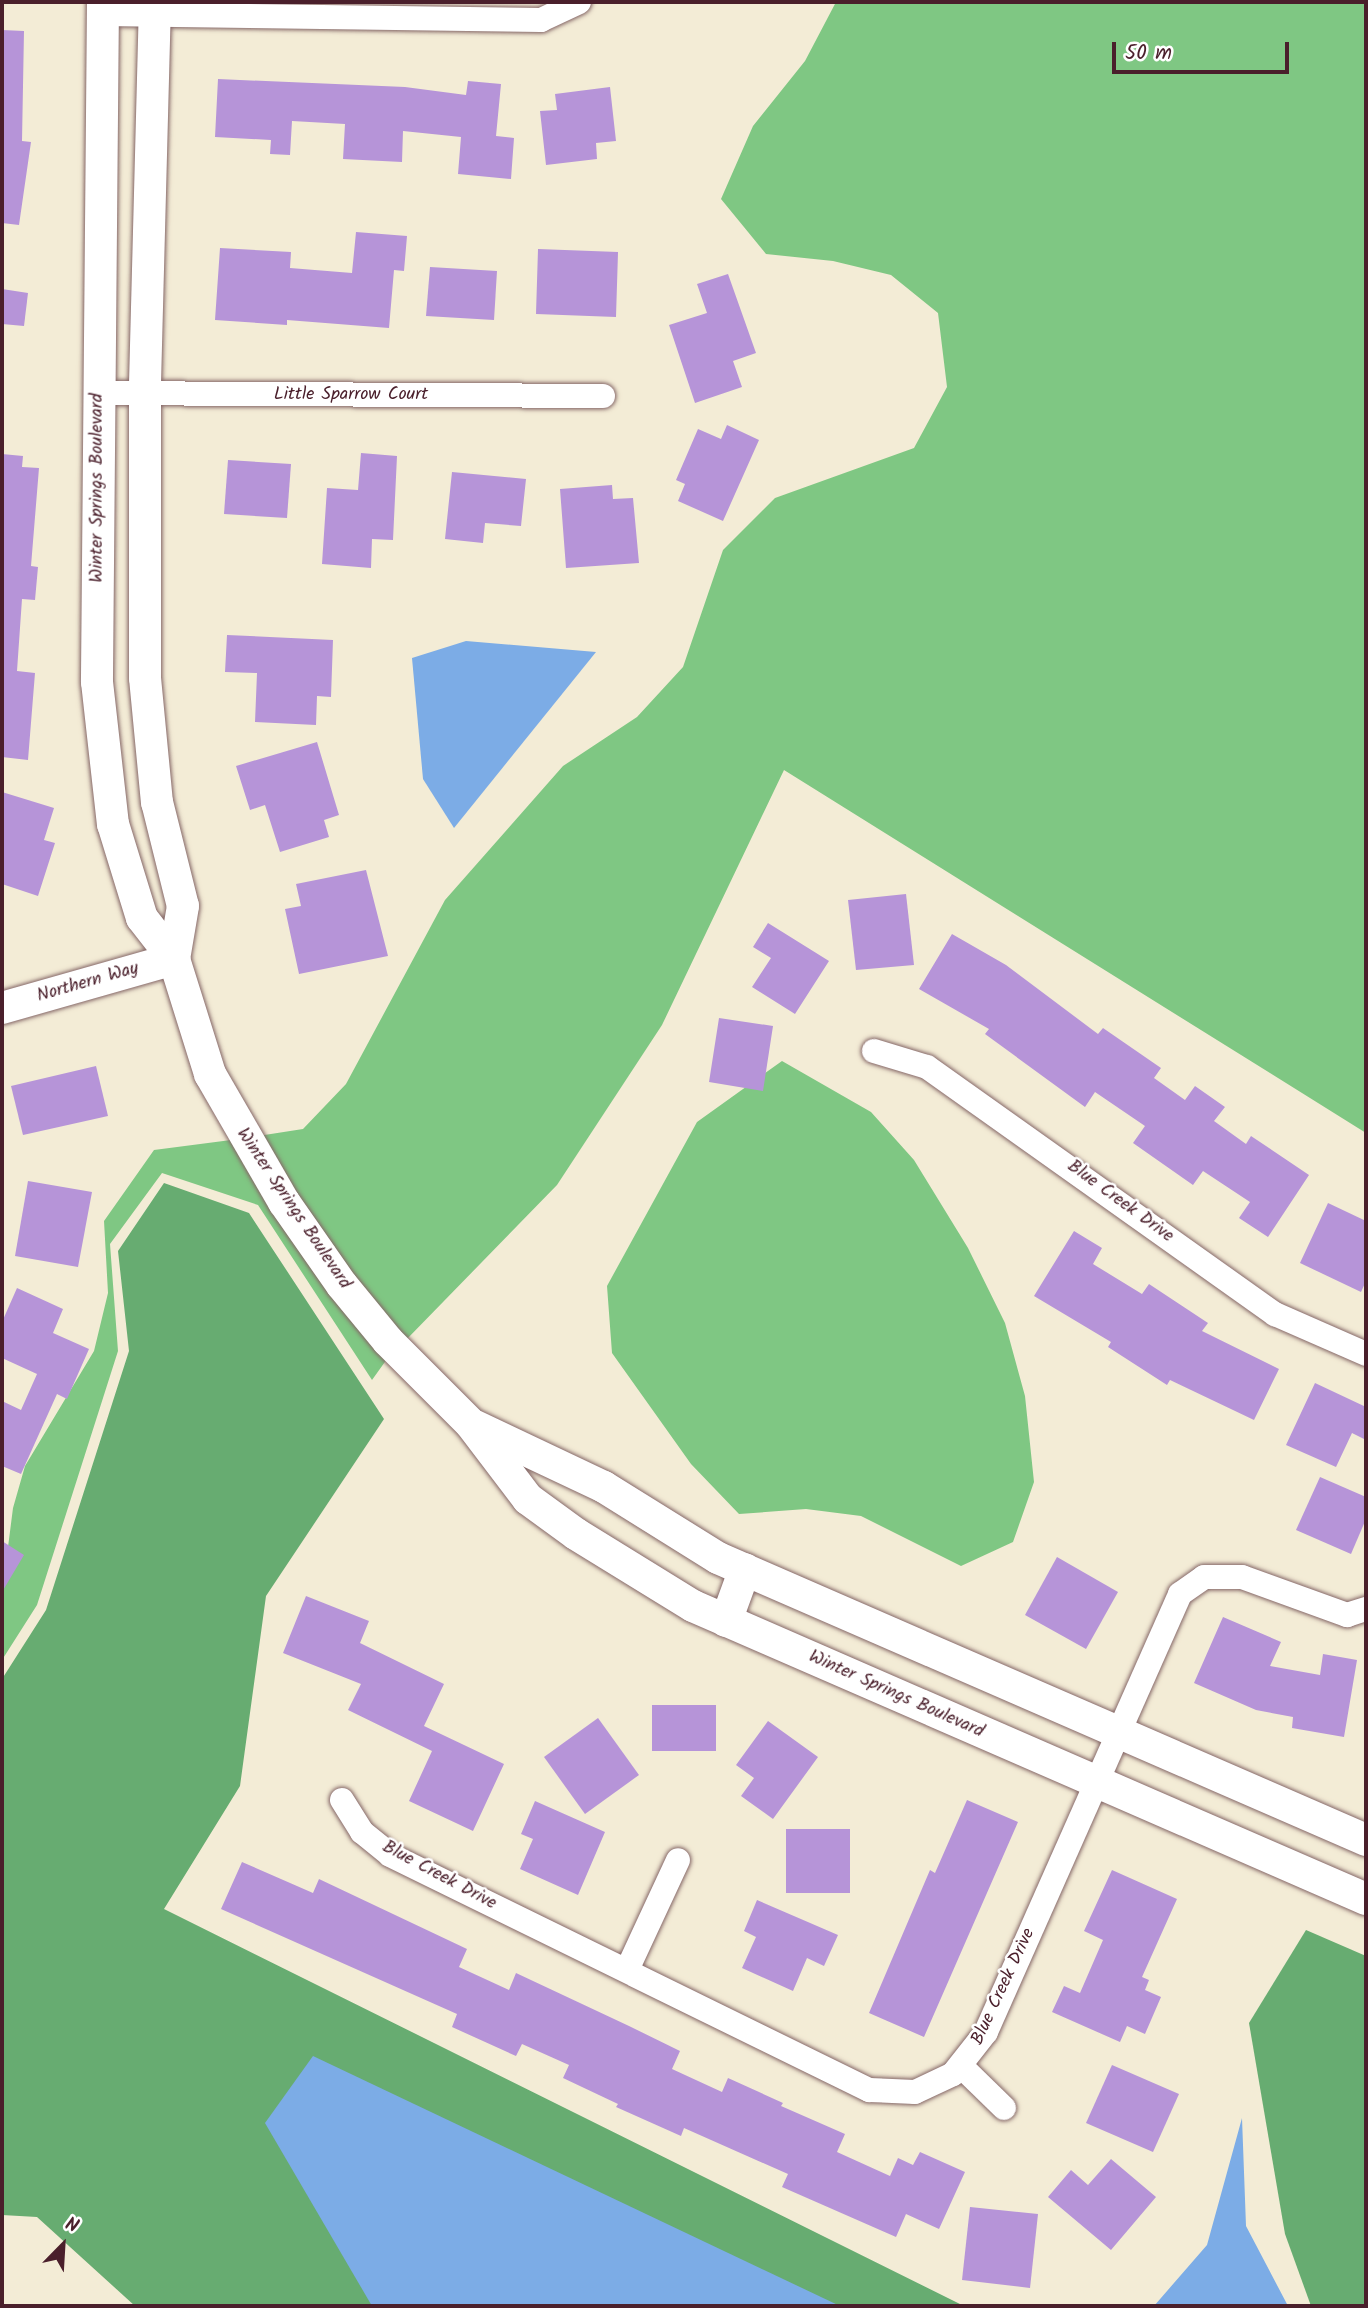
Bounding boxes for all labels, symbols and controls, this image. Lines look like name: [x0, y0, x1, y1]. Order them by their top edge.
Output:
scale bar: [1116, 28, 1293, 72]
text: 50 m: [1125, 37, 1172, 70]
street label: Little Sparrow Court: [274, 384, 428, 406]
street label: Winter Springs Boulevard: [87, 393, 109, 583]
street label: Northern Way: [35, 958, 141, 1008]
street label: Winter Springs Boulevard: [231, 1124, 355, 1294]
street label: Blue Creek Drive: [1063, 1156, 1177, 1248]
street label: Winter Springs Boulevard: [805, 1647, 987, 1743]
street label: Blue Creek Drive: [378, 1837, 500, 1915]
street label: Blue Creek Drive: [968, 1925, 1040, 2049]
north arrow: [28, 2210, 98, 2280]
text: N: [60, 2210, 83, 2242]

